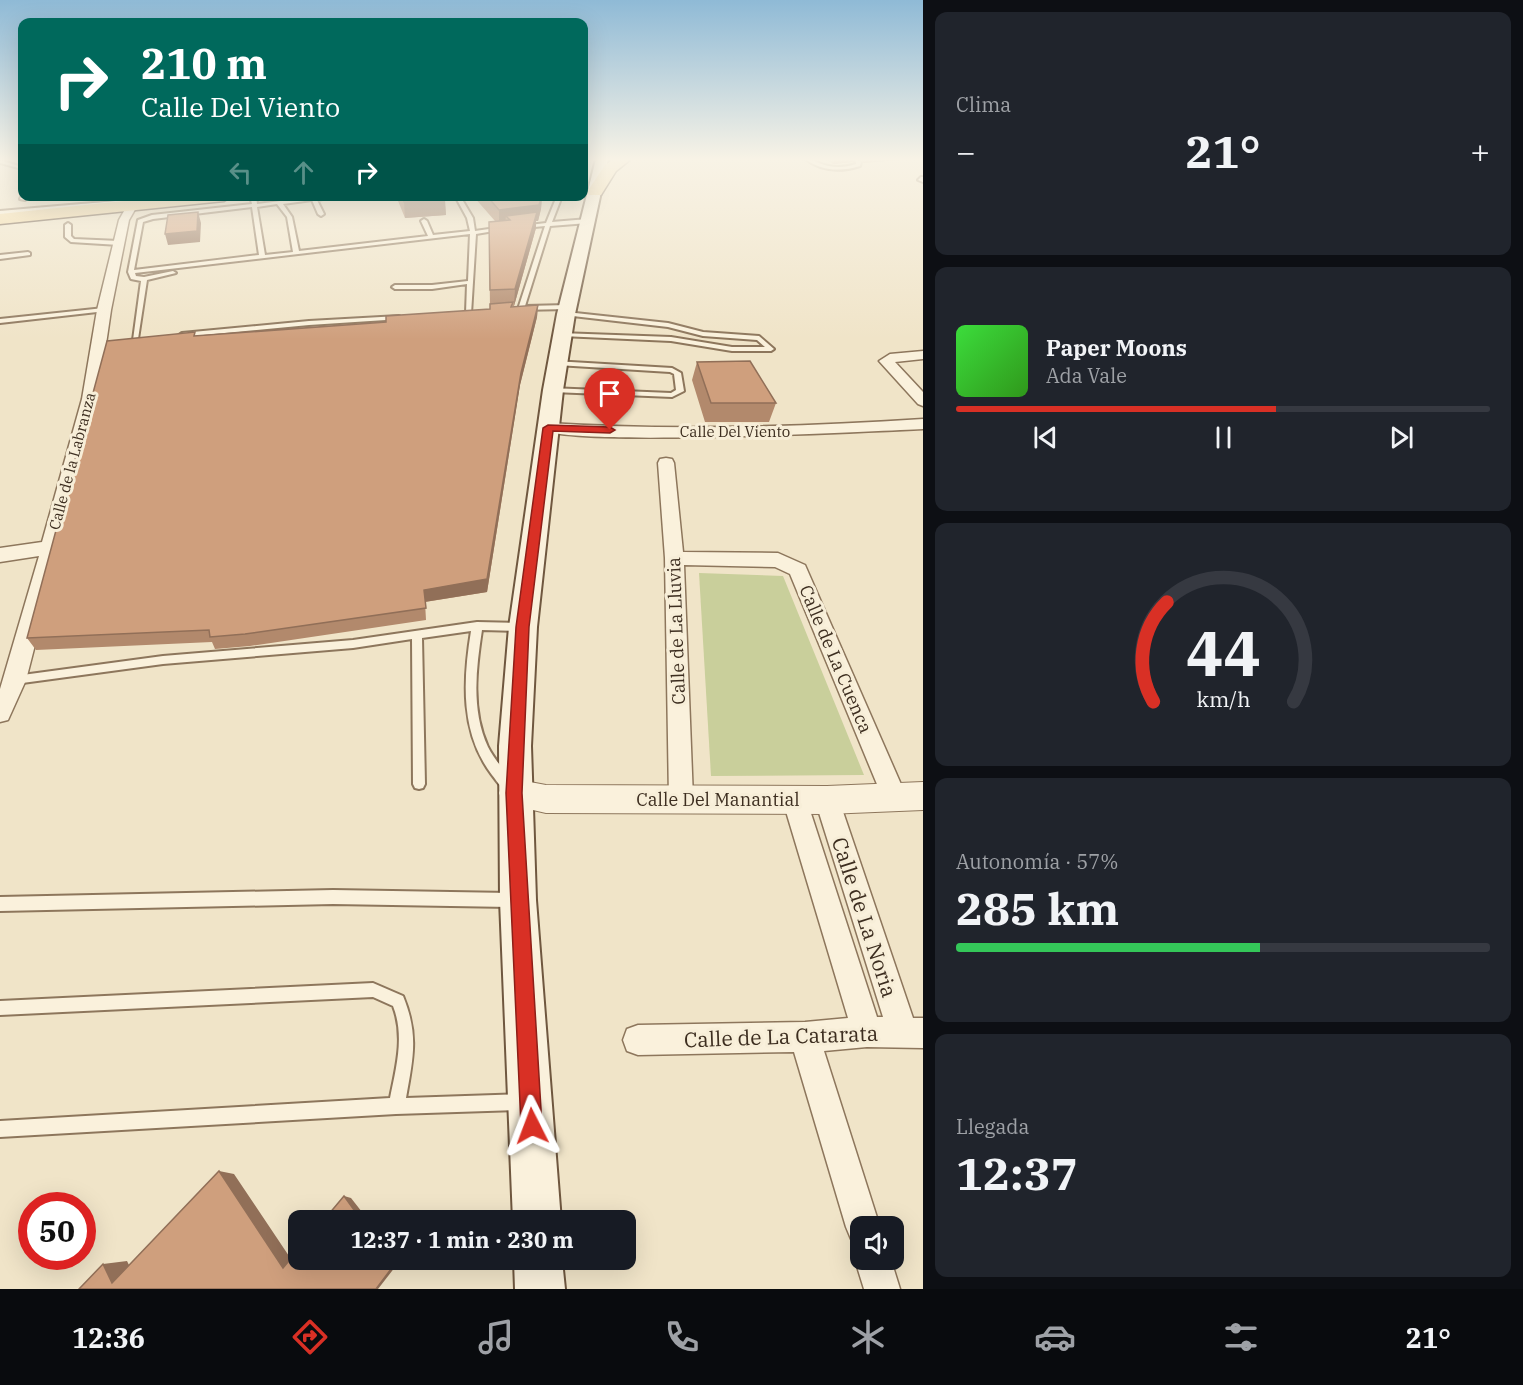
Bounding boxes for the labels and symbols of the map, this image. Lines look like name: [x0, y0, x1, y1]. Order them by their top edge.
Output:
pin: [584, 368, 635, 430]
street label: Calle de la Labranza: [45, 390, 99, 532]
street label: Calle Del Viento: [680, 422, 790, 441]
street label: Calle de La Lluvia: [662, 557, 690, 705]
street label: Calle de La Cuenca: [794, 582, 878, 737]
street label: Calle Del Manantial: [636, 788, 800, 811]
street label: Calle de La Noria: [826, 833, 904, 1001]
street label: Calle de La Catarata: [683, 1019, 879, 1053]
position arrow: [500, 1094, 564, 1158]
speed limit sign: 50: [18, 1192, 96, 1270]

